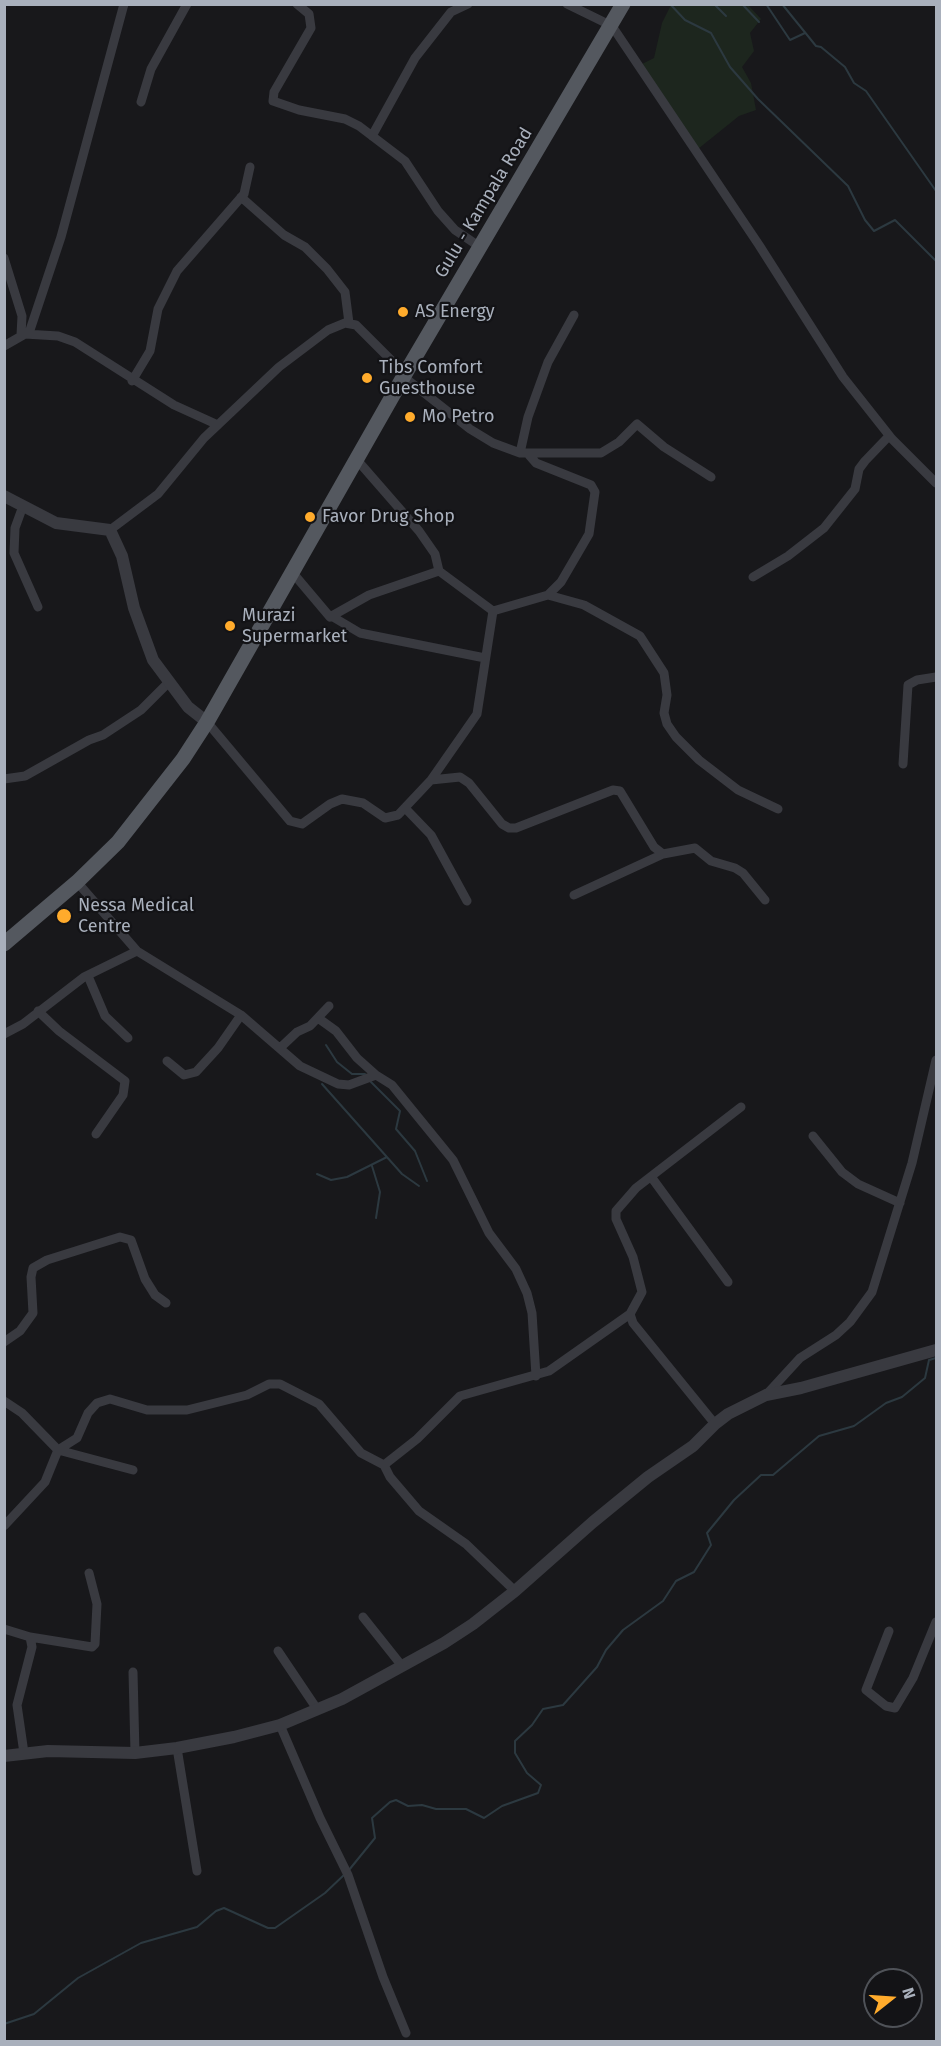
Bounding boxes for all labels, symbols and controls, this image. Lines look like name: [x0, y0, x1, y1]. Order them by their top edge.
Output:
street label: Gulu - Kampala Road: [431, 124, 537, 282]
place label: AS Energy: [415, 301, 495, 323]
marker: AS Energy: [396, 305, 410, 319]
place label: Tibs Comfort Guesthouse: [379, 357, 483, 400]
marker: Tibs Comfort Guesthouse: [360, 371, 374, 385]
place label: Mo Petro: [422, 406, 494, 428]
marker: Mo Petro: [403, 410, 417, 424]
place label: Favor Drug Shop: [322, 506, 455, 528]
marker: Favor Drug Shop: [303, 510, 317, 524]
place label: Murazi Supermarket: [242, 605, 347, 648]
marker: Murazi Supermarket: [223, 619, 237, 633]
place label: Nessa Medical Centre: [78, 895, 194, 938]
marker: Nessa Medical Centre: [55, 907, 73, 925]
north arrow: [863, 1968, 923, 2028]
text: N: [898, 1985, 919, 2001]

